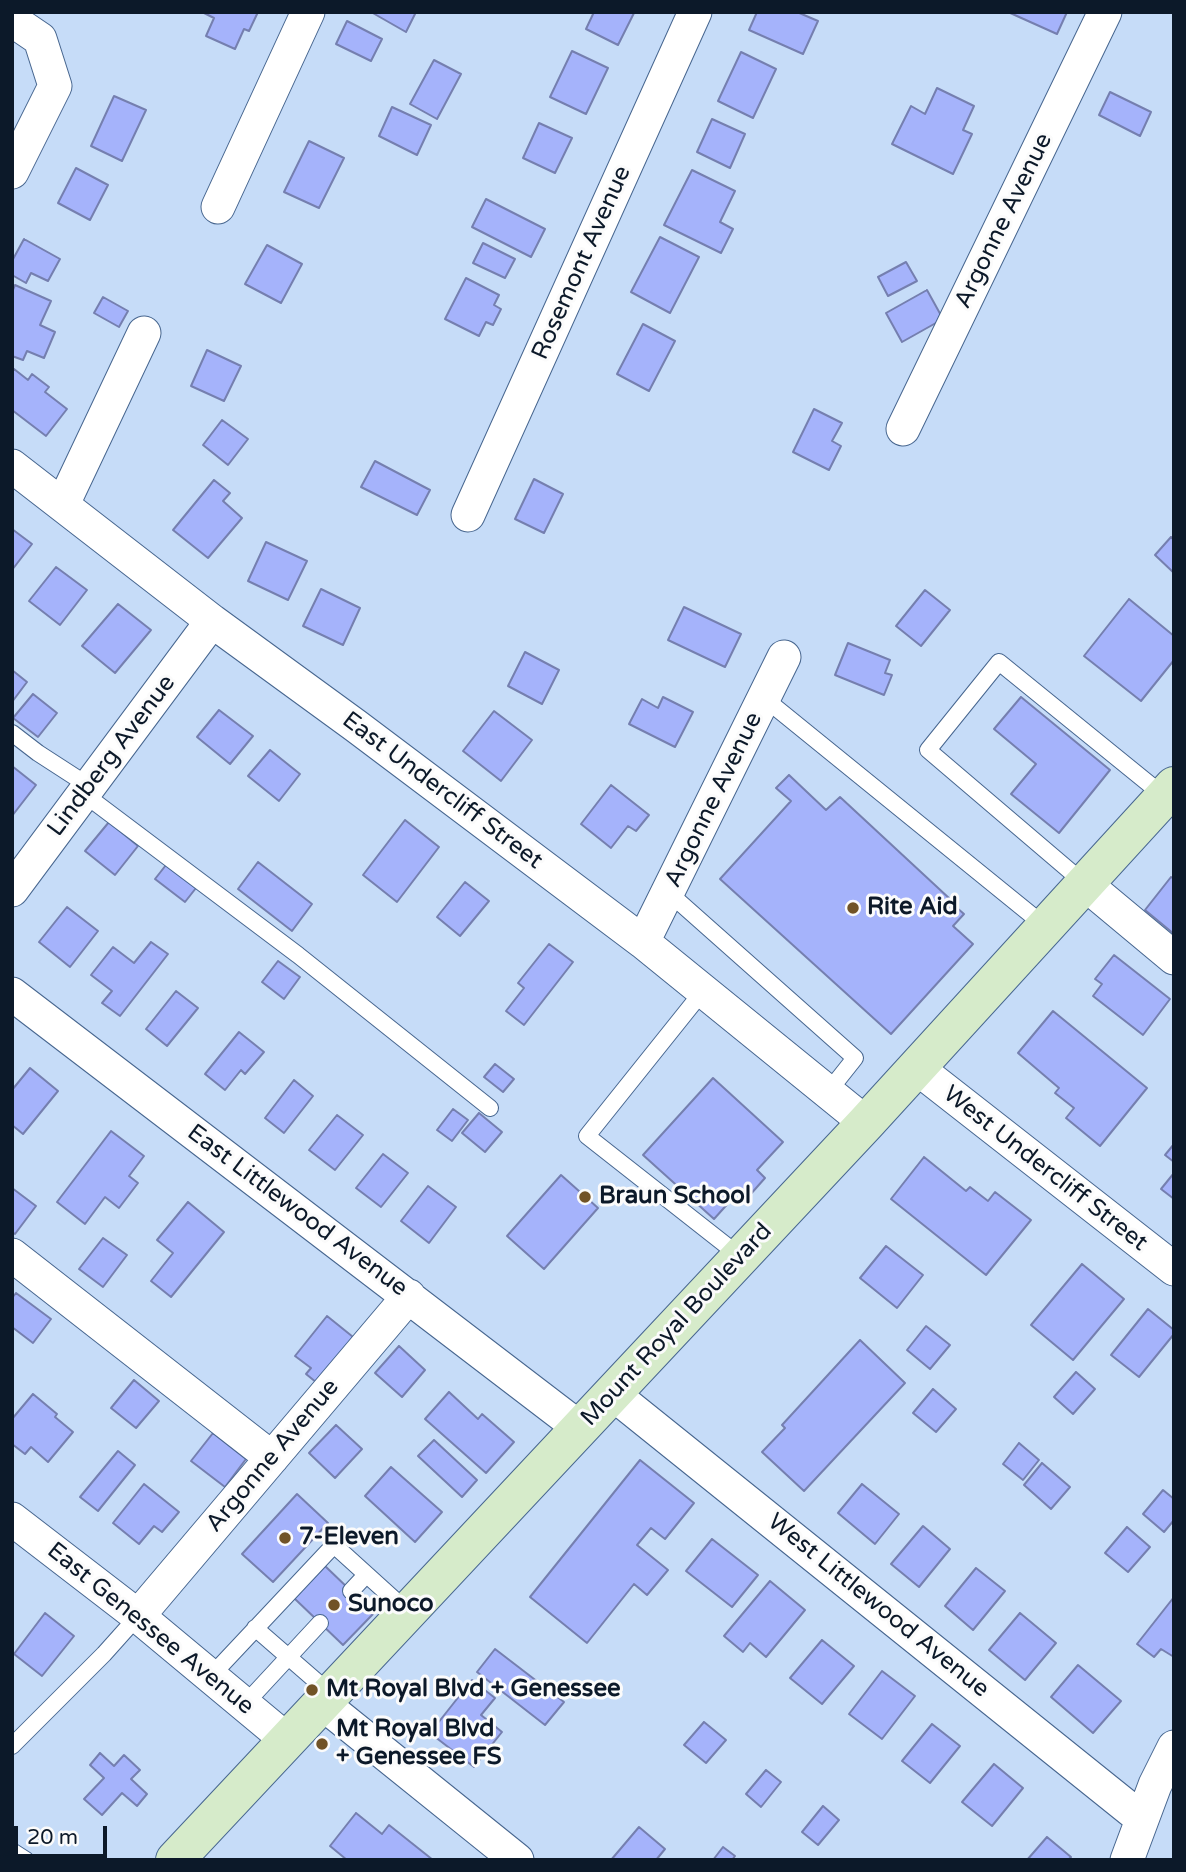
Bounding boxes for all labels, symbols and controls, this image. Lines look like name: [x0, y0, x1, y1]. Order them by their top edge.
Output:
street label: Argonne Avenue: [949, 129, 1059, 313]
street label: Rosemont Avenue: [526, 162, 638, 364]
street label: Lindberg Avenue: [42, 670, 182, 842]
street label: East Undercliff Street: [336, 706, 548, 876]
street label: Argonne Avenue: [659, 708, 769, 892]
place label: Rite Aid: [867, 894, 958, 922]
marker: Rite Aid: [845, 900, 861, 916]
street label: West Undercliff Street: [937, 1080, 1153, 1258]
street label: East Littlewood Avenue: [181, 1119, 413, 1303]
place label: Braun School: [599, 1183, 751, 1211]
marker: Braun School: [577, 1189, 593, 1205]
street label: Mount Royal Boulevard: [575, 1218, 779, 1432]
street label: Argonne Avenue: [200, 1373, 346, 1539]
street label: West Littlewood Avenue: [762, 1508, 994, 1704]
place label: 7-Eleven: [299, 1524, 399, 1552]
marker: 7-Eleven: [277, 1530, 293, 1546]
street label: East Genessee Avenue: [41, 1537, 259, 1721]
place label: Sunoco: [348, 1591, 434, 1619]
marker: Sunoco: [326, 1597, 342, 1613]
place label: Mt Royal Blvd + Genessee: [326, 1676, 621, 1704]
marker: Mt Royal Blvd + Genessee: [304, 1682, 320, 1698]
place label: Mt Royal Blvd + Genessee FS: [336, 1716, 502, 1772]
marker: Mt Royal Blvd + Genessee FS: [314, 1736, 330, 1752]
scale bar: [18, 1812, 110, 1856]
text: 20 m: [27, 1825, 78, 1850]

